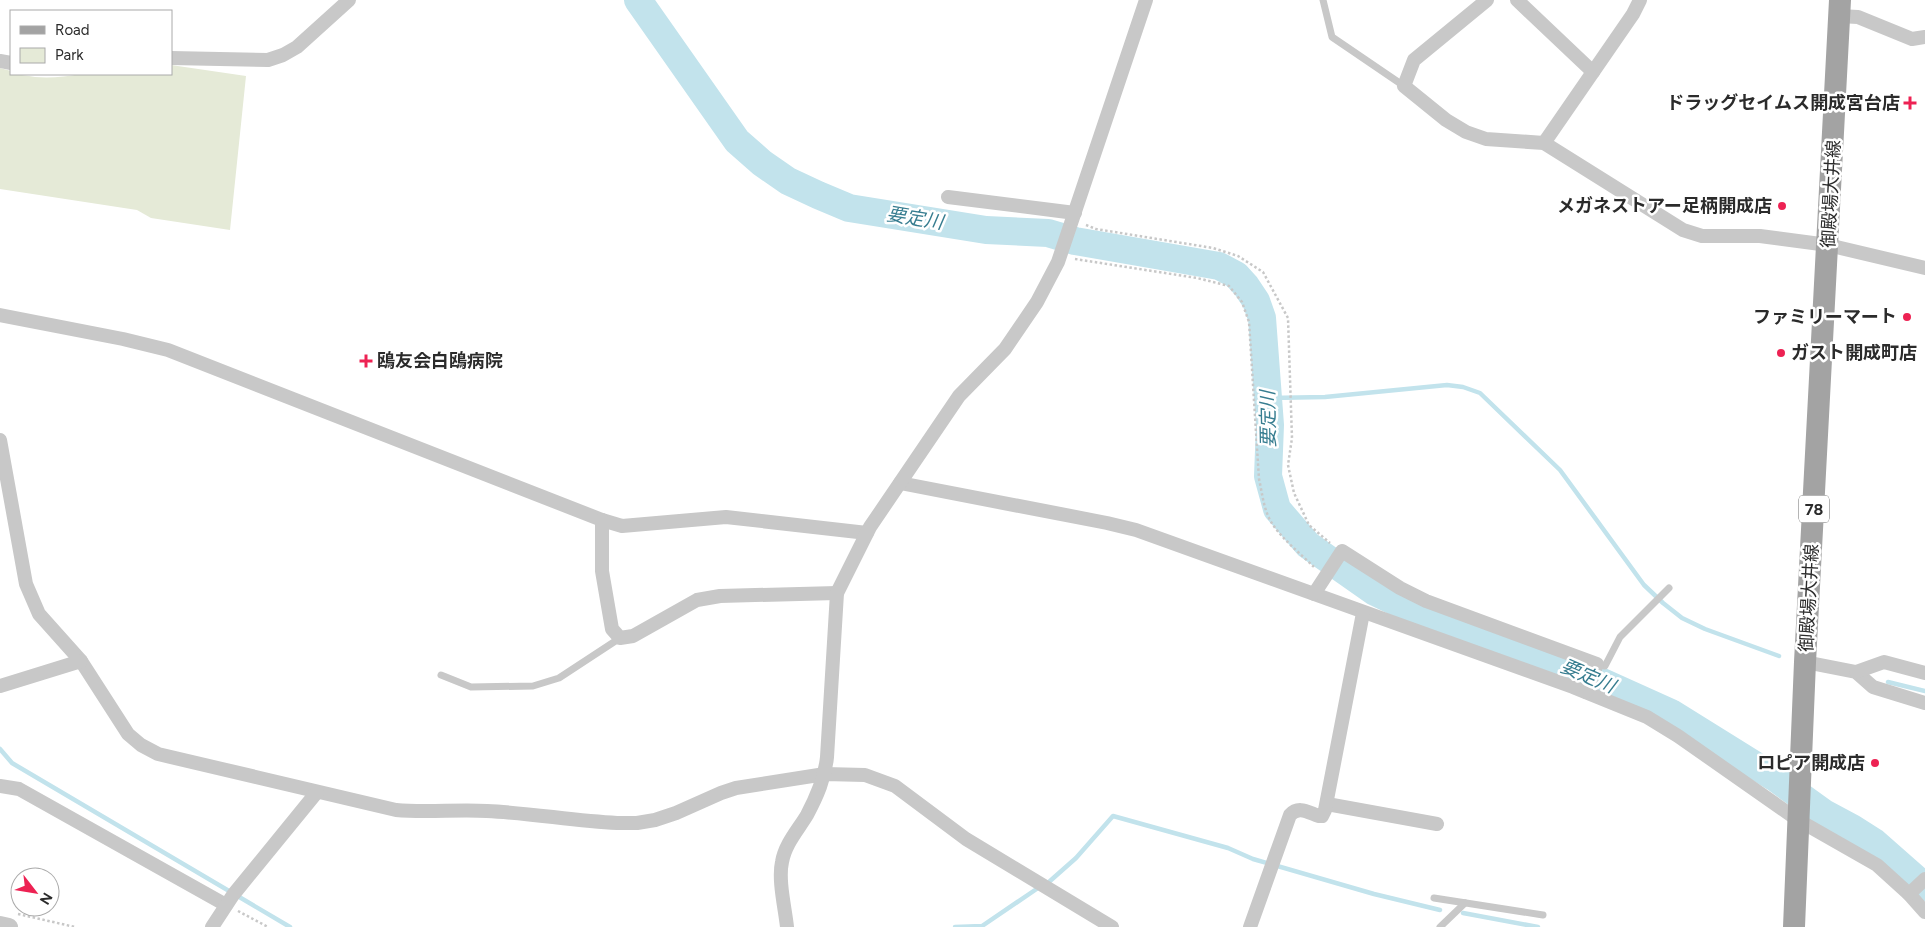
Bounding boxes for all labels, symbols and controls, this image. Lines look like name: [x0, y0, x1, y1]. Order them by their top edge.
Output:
legend: [10, 10, 172, 75]
text: Road: [55, 21, 90, 39]
text: Park: [55, 46, 84, 64]
place label: ドラッグセイムス開成宮台店: [1666, 92, 1900, 114]
marker: ドラッグセイムス開成宮台店: [1904, 97, 1916, 109]
street label: 御殿場大井線: [1817, 139, 1845, 249]
place label: メガネストアー足柄開成店: [1557, 195, 1772, 217]
marker: メガネストアー足柄開成店: [1776, 200, 1788, 212]
water label: 要定川: [885, 202, 947, 234]
place label: ファミリーマート: [1753, 306, 1897, 328]
marker: ファミリーマート: [1901, 311, 1913, 323]
place label: ガスト開成町店: [1791, 342, 1917, 364]
marker: ガスト開成町店: [1775, 347, 1787, 359]
place label: 鴎友会白鴎病院: [377, 350, 503, 372]
marker: 鴎友会白鴎病院: [359, 354, 373, 368]
water label: 要定川: [1256, 388, 1280, 448]
road number: 78: [1799, 496, 1829, 522]
street label: 御殿場大井線: [1795, 543, 1823, 653]
water label: 要定川: [1557, 654, 1621, 699]
place label: ロピア開成店: [1757, 752, 1865, 774]
marker: ロピア開成店: [1869, 757, 1881, 769]
north arrow: [10, 867, 60, 917]
text: N: [36, 889, 56, 907]

